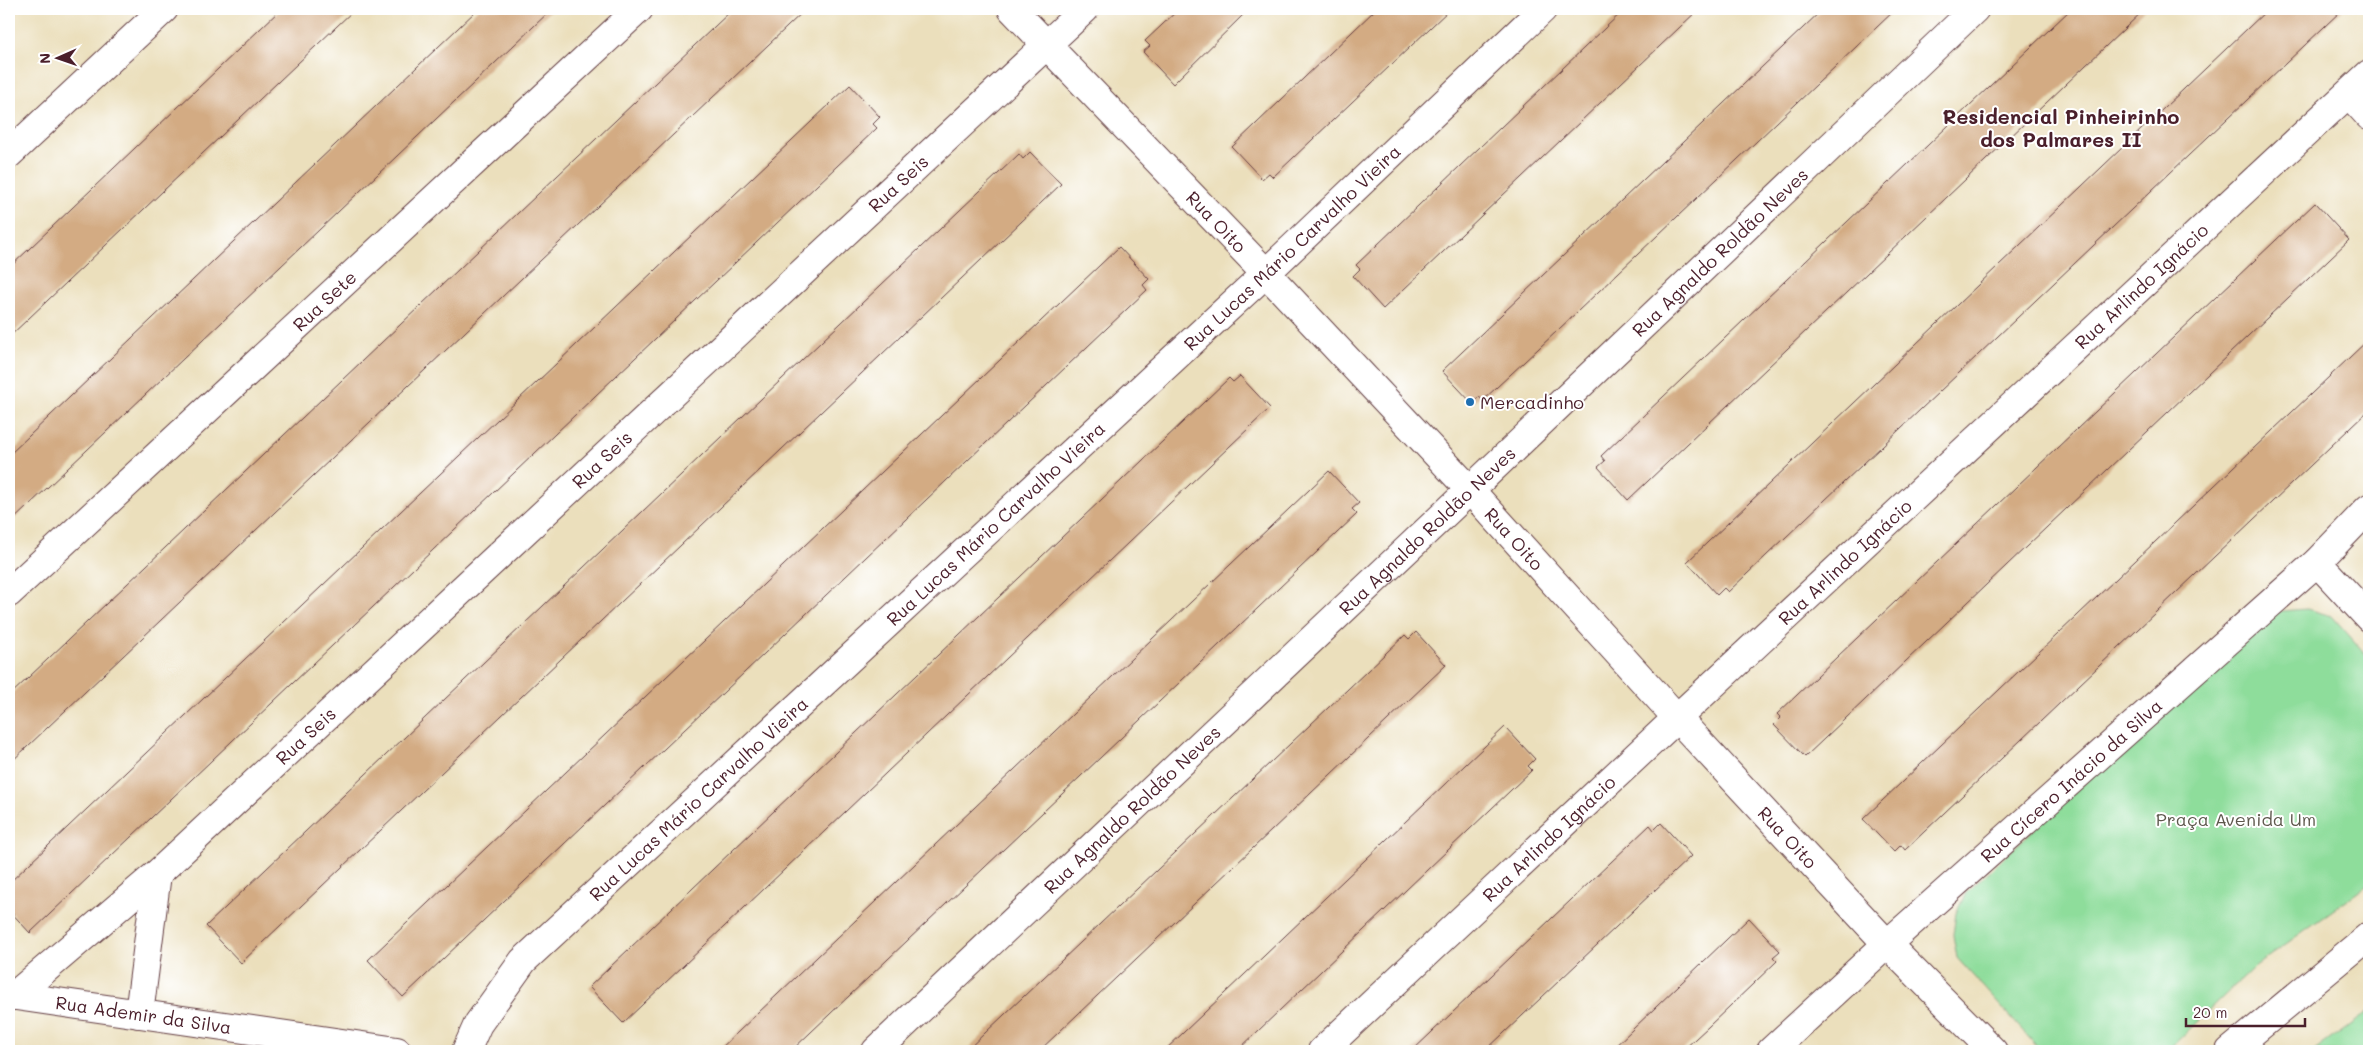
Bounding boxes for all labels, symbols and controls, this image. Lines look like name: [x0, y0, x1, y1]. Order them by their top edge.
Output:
north arrow: [32, 32, 82, 82]
text: N: [35, 53, 54, 64]
district label: Residencial Pinheirinho dos Palmares II: [1943, 103, 2179, 152]
street label: Rua Lucas Mário Carvalho Vieira: [1178, 139, 1405, 355]
street label: Rua Seis: [863, 149, 933, 217]
street label: Rua Agnaldo Roldão Neves: [1627, 162, 1813, 342]
street label: Rua Oito: [1181, 186, 1252, 258]
street label: Rua Arlindo Ignácio: [2069, 218, 2213, 354]
street label: Rua Sete: [287, 265, 361, 336]
place label: Mercadinho: [1480, 390, 1584, 414]
marker: Mercadinho: [1464, 396, 1476, 408]
street label: Rua Lucas Mário Carvalho Vieira: [881, 416, 1110, 631]
street label: Rua Seis: [567, 425, 637, 493]
street label: Rua Agnaldo Roldão Neves: [1334, 441, 1520, 620]
street label: Rua Arlindo Ignácio: [1773, 493, 1917, 630]
street label: Rua Oito: [1480, 502, 1549, 575]
street label: Rua Lucas Mário Carvalho Vieira: [584, 691, 813, 906]
street label: Rua Cícero Inácio da Silva: [1975, 693, 2167, 868]
street label: Rua Seis: [270, 702, 341, 770]
street label: Rua Agnaldo Roldão Neves: [1038, 720, 1225, 899]
street label: Rua Arlindo Ignácio: [1477, 770, 1621, 907]
street label: Rua Oito: [1753, 801, 1823, 874]
park label: Praça Avenida Um: [2156, 807, 2316, 831]
street label: Rua Ademir da Silva: [54, 990, 233, 1039]
scale bar: [2186, 995, 2304, 1027]
text: 20 m: [2193, 1002, 2227, 1022]

